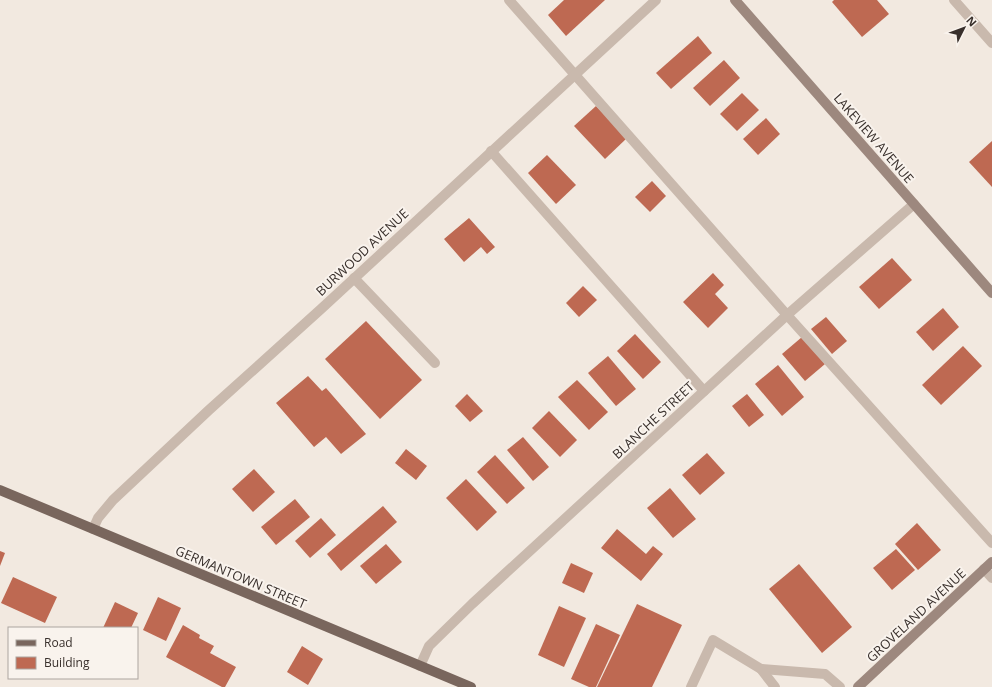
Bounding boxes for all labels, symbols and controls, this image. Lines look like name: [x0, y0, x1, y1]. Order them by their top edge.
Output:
north arrow: [944, 8, 984, 48]
text: N: [963, 13, 980, 29]
street label: LAKEVIEW AVENUE: [830, 89, 918, 187]
street label: BURWOOD AVENUE: [312, 204, 412, 300]
street label: BLANCHE STREET: [608, 377, 698, 463]
street label: GERMANTOWN STREET: [173, 541, 310, 613]
street label: GROVELAND AVENUE: [862, 564, 970, 666]
legend: [8, 627, 138, 679]
text: Road: [44, 634, 73, 651]
text: Building: [44, 654, 90, 671]

